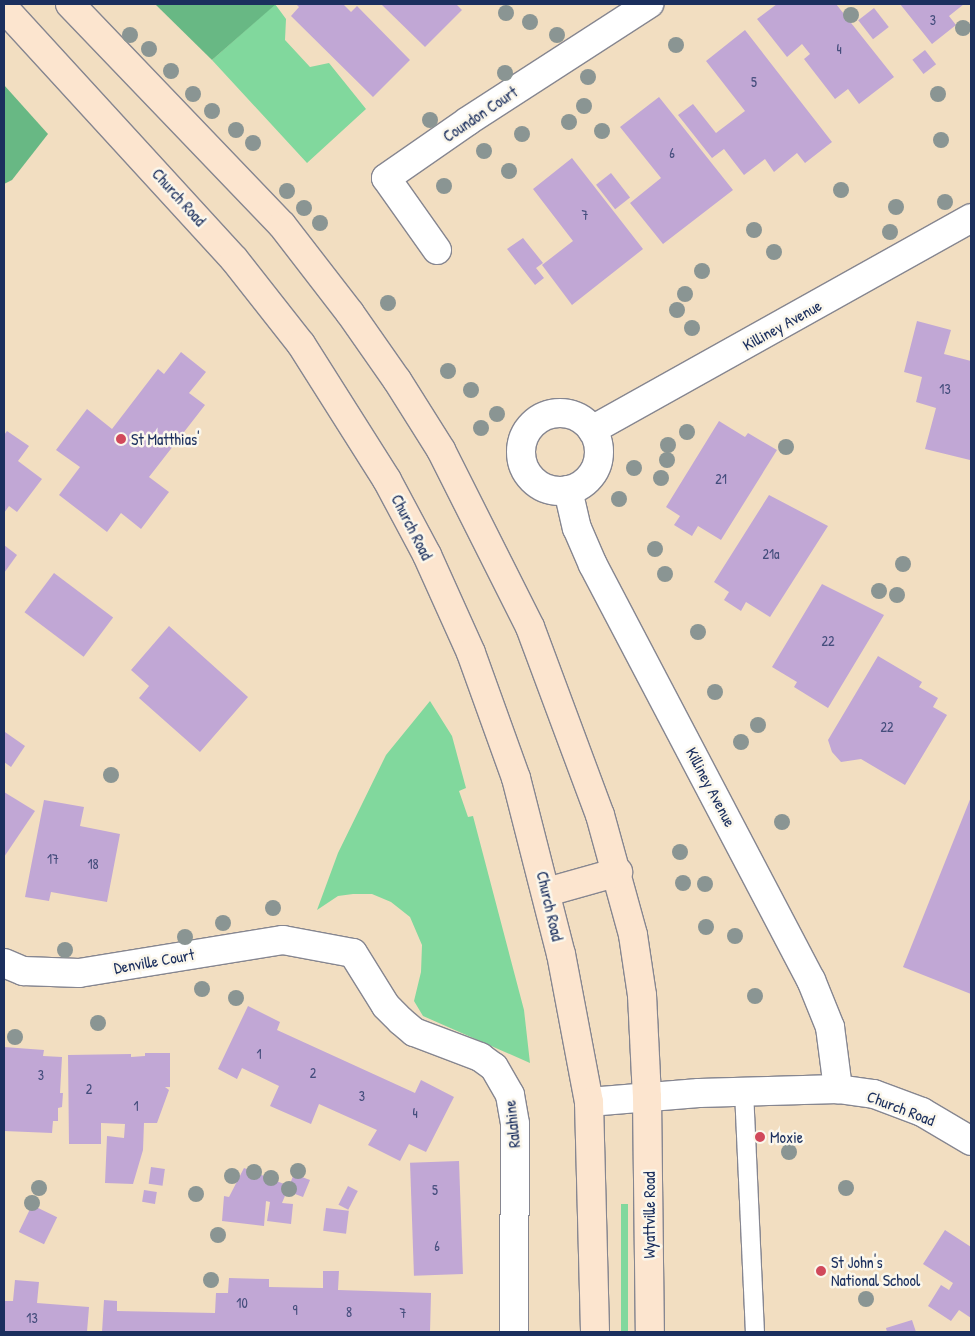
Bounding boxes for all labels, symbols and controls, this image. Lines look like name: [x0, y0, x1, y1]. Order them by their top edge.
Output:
house number: 3: [930, 12, 936, 28]
house number: 4: [836, 41, 842, 57]
house number: 5: [751, 74, 757, 90]
street label: Coundon Court: [439, 82, 521, 146]
house number: 6: [669, 145, 675, 161]
street label: Church Road: [148, 164, 210, 230]
house number: 7: [582, 207, 588, 223]
street label: Killiney Avenue: [739, 296, 825, 354]
house number: 13: [939, 381, 951, 397]
place label: St Matthias': [131, 429, 200, 449]
marker: St Matthias': [115, 433, 127, 445]
house number: 21: [715, 471, 727, 487]
street label: Church Road: [387, 491, 437, 563]
house number: 21a: [762, 546, 780, 562]
house number: 22: [821, 633, 835, 649]
house number: 22: [880, 719, 894, 735]
street label: Killiney Avenue: [682, 744, 740, 830]
house number: 17: [47, 851, 59, 867]
house number: 18: [87, 856, 99, 872]
street label: Church Road: [533, 869, 567, 943]
street label: Denville Court: [112, 944, 196, 978]
house number: 1: [256, 1046, 262, 1062]
house number: 2: [310, 1065, 316, 1081]
house number: 3: [38, 1067, 44, 1083]
house number: 2: [86, 1081, 92, 1097]
street label: Church Road: [864, 1086, 938, 1130]
house number: 3: [359, 1088, 365, 1104]
house number: 1: [133, 1098, 139, 1114]
street label: Ralahine: [500, 1099, 524, 1149]
house number: 4: [412, 1105, 418, 1121]
place label: Moxie: [770, 1127, 803, 1147]
marker: Moxie: [754, 1131, 766, 1143]
street label: Wyattville Road: [639, 1171, 659, 1259]
house number: 5: [432, 1182, 438, 1198]
house number: 6: [434, 1238, 440, 1254]
place label: St John's National School: [831, 1252, 920, 1290]
marker: St John's National School: [815, 1265, 827, 1277]
house number: 10: [236, 1295, 248, 1311]
house number: 9: [292, 1302, 298, 1318]
house number: 8: [346, 1304, 352, 1320]
house number: 7: [400, 1305, 406, 1321]
house number: 13: [26, 1310, 38, 1326]

